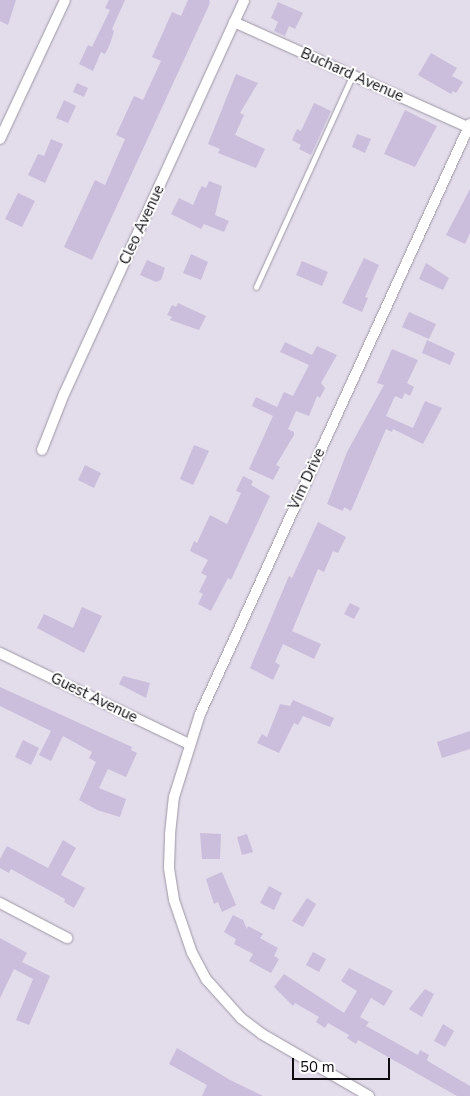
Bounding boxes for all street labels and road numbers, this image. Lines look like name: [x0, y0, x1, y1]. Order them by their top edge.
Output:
street label: Buchard Avenue: [298, 44, 406, 106]
street label: Cleo Avenue: [116, 182, 168, 268]
street label: Vim Drive: [285, 445, 329, 513]
street label: Guest Avenue: [48, 669, 140, 727]

